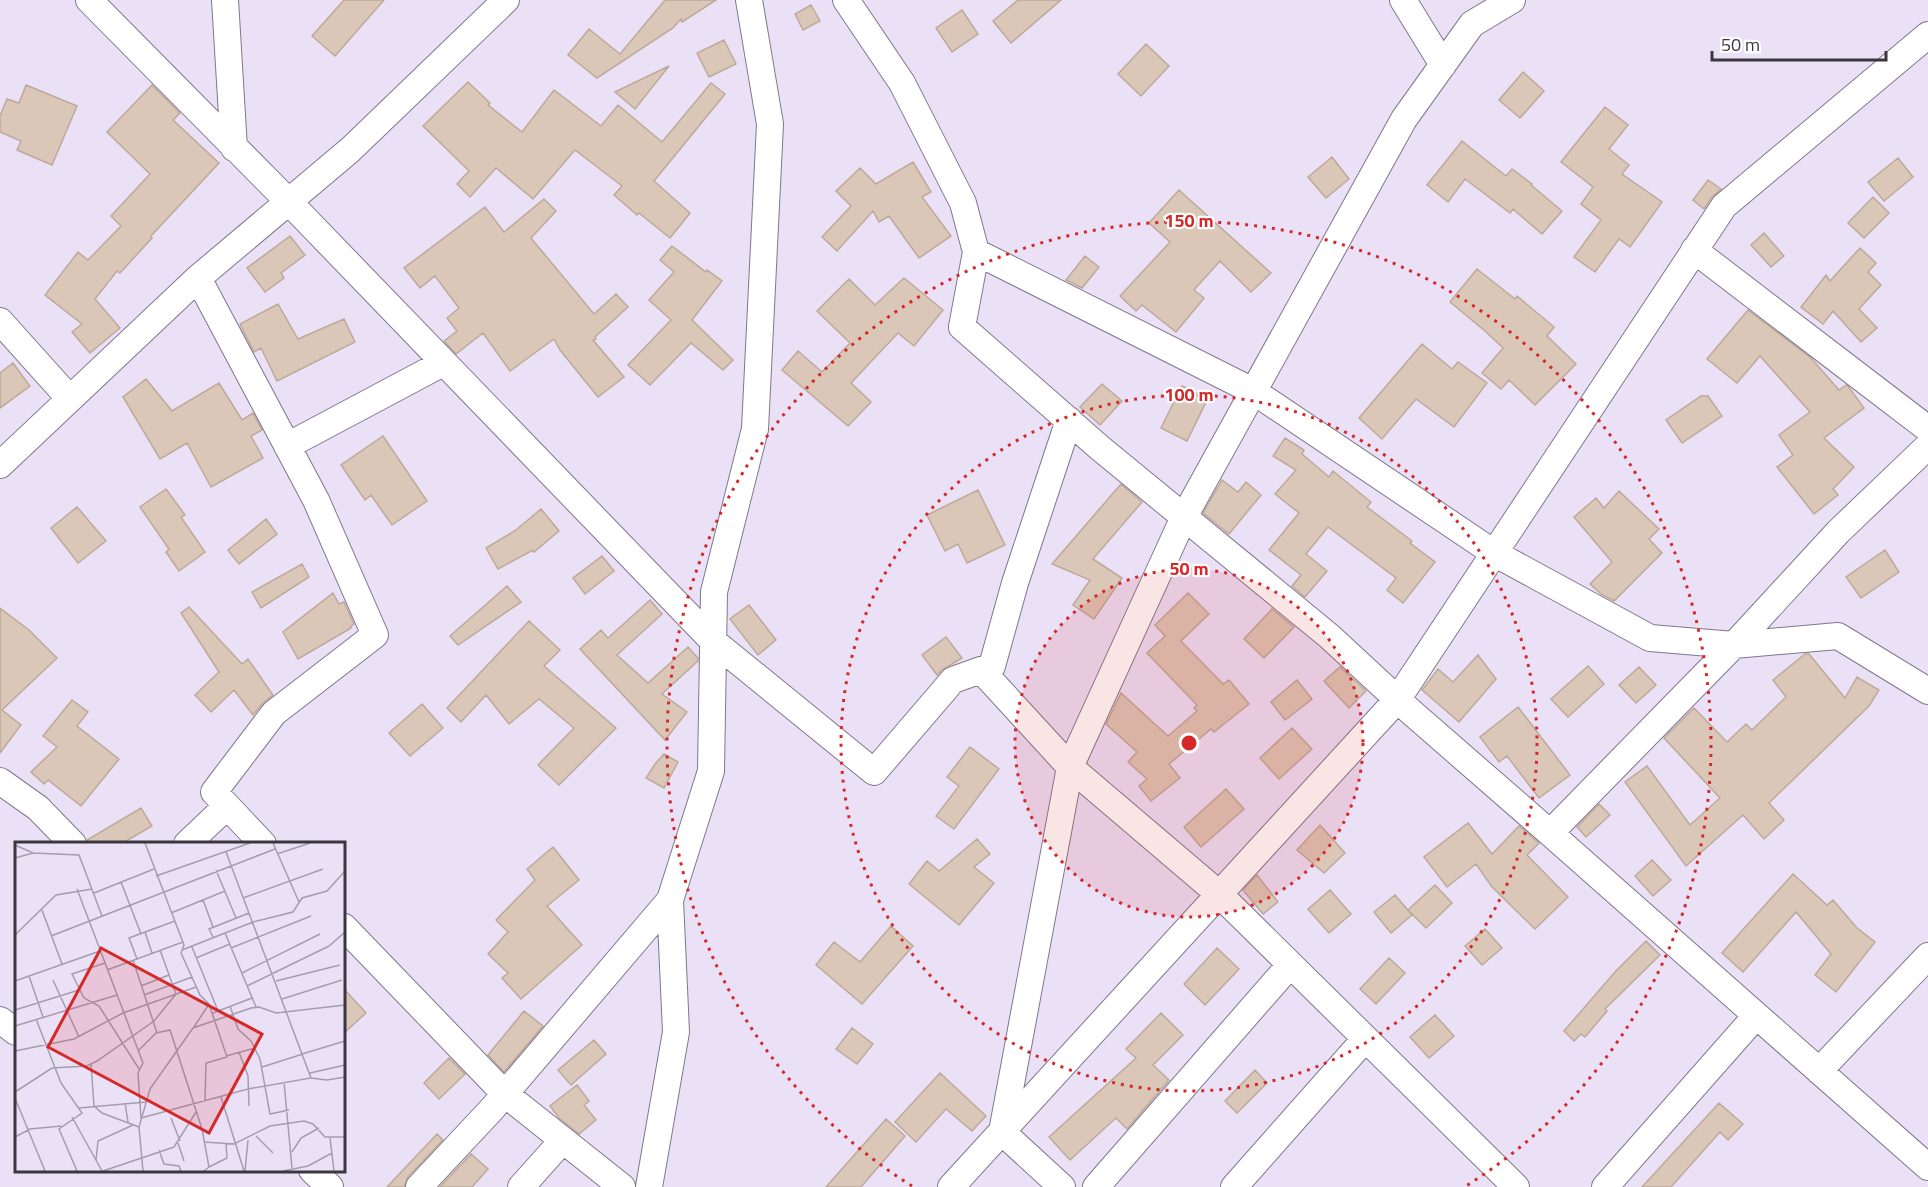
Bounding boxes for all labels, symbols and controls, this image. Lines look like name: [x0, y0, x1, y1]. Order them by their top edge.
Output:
scale bar: [1712, 24, 1886, 62]
text: 50 m: [1721, 31, 1760, 58]
text: 150 m: [1164, 207, 1214, 234]
text: 100 m: [1164, 381, 1214, 408]
text: 50 m: [1169, 555, 1209, 582]
centre of rings: [1179, 733, 1199, 753]
inset map: [15, 842, 345, 1172]

